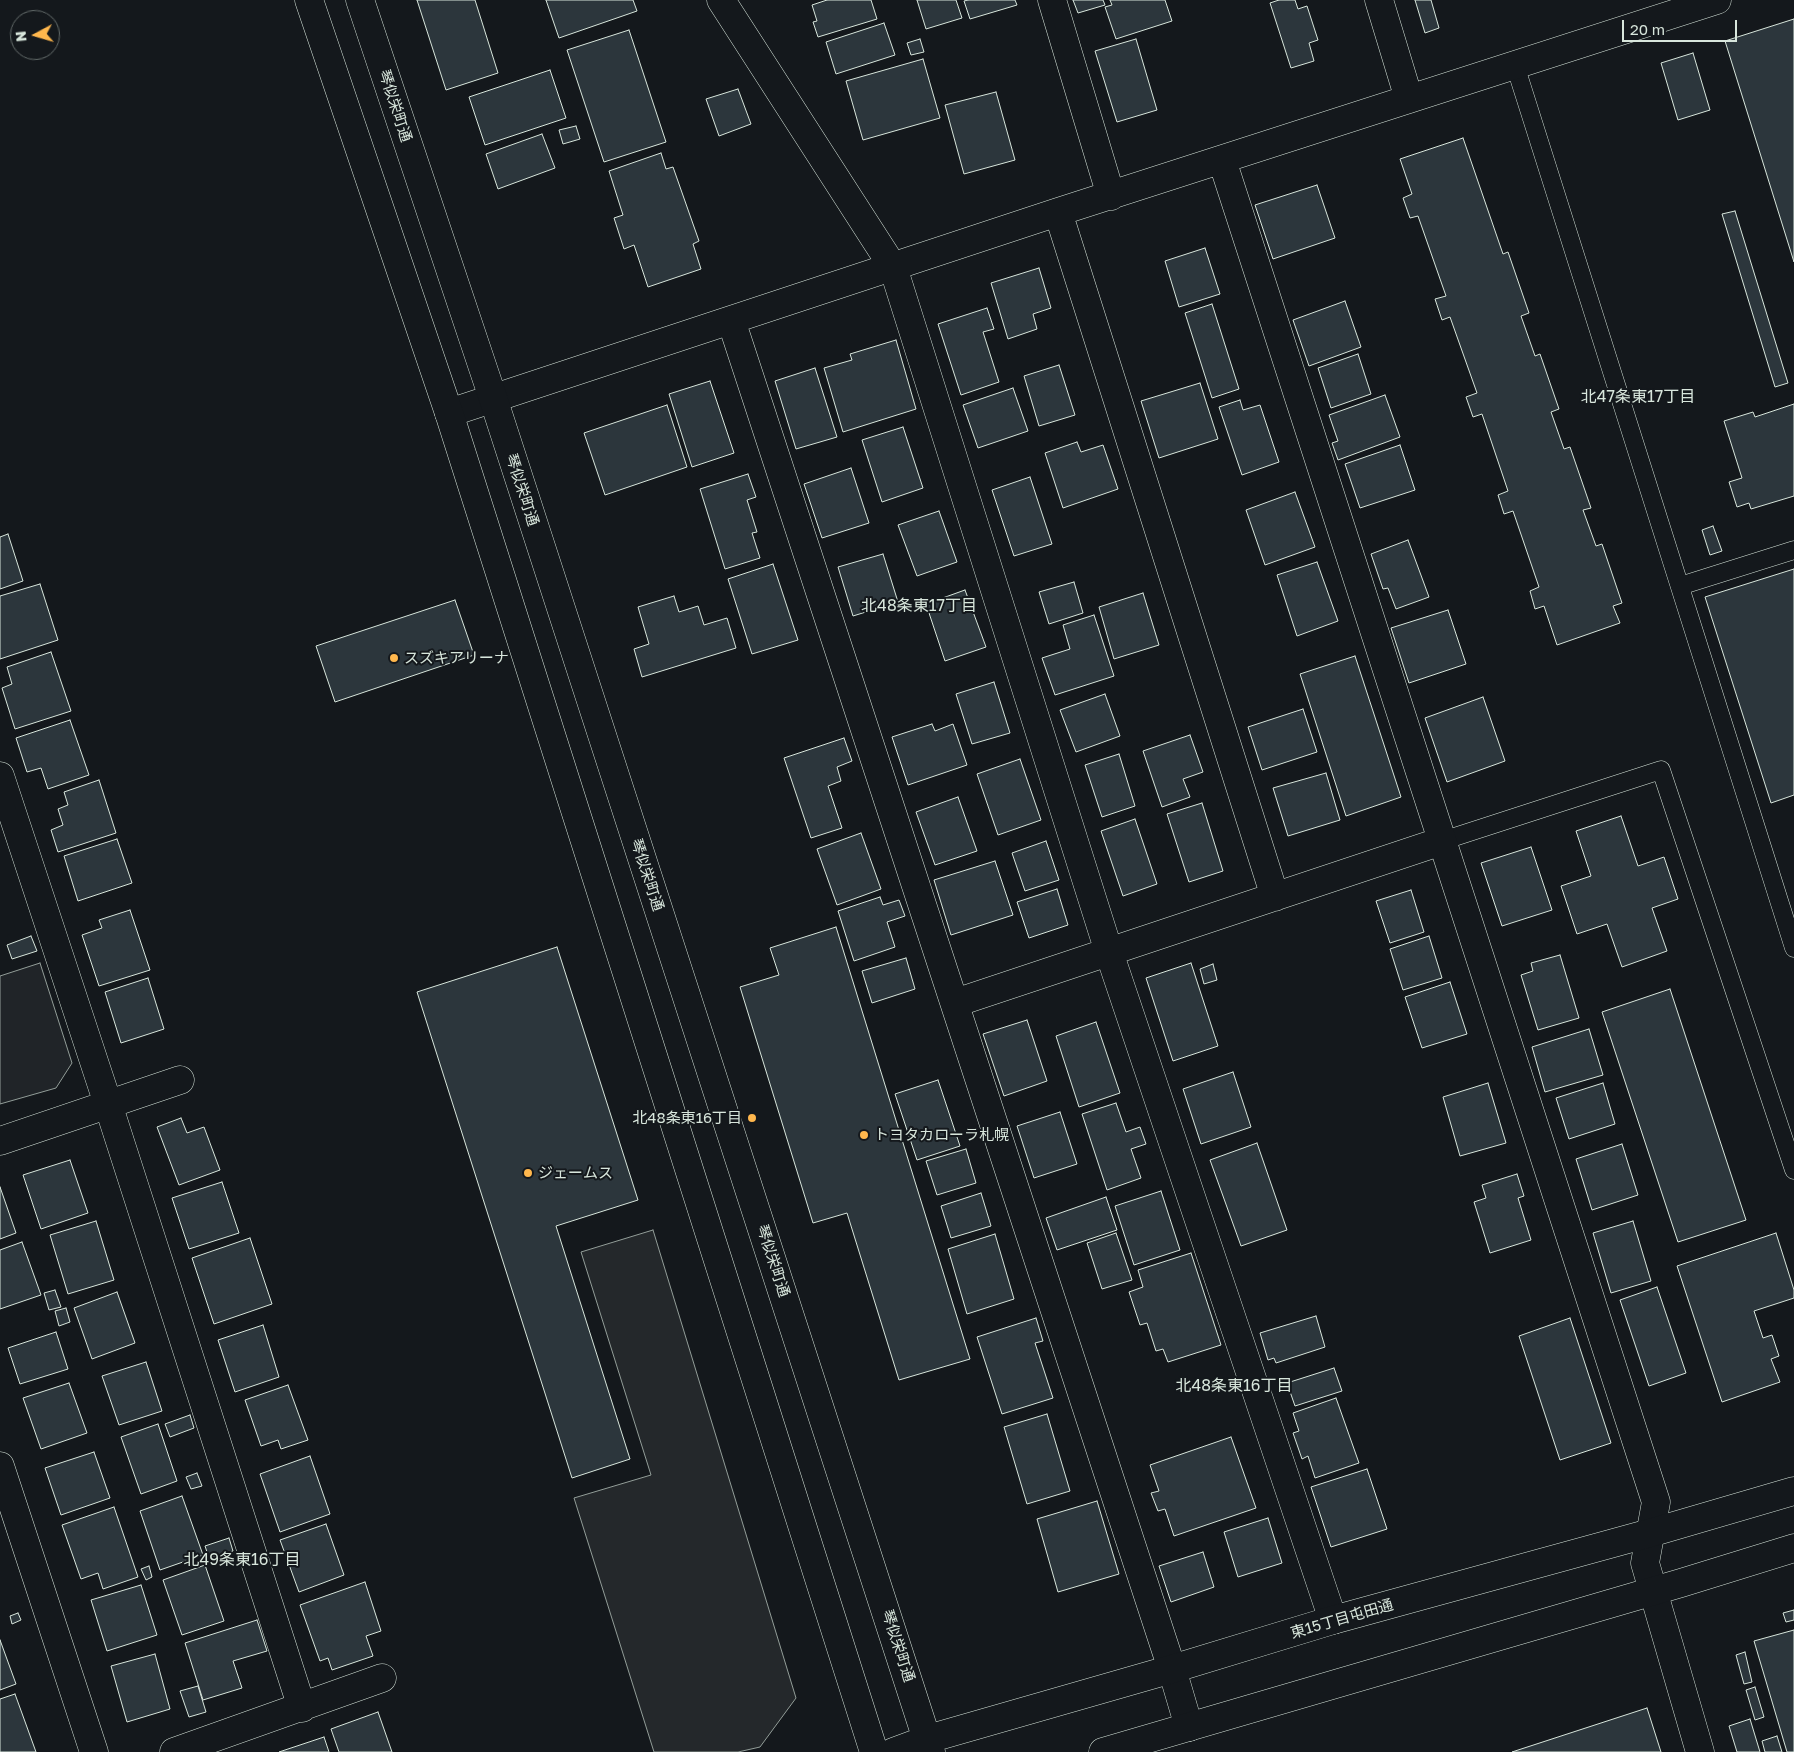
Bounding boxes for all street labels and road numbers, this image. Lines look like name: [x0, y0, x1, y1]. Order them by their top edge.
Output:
street label: 琴似栄町通: [375, 68, 415, 144]
street label: 琴似栄町通: [502, 452, 542, 528]
street label: 琴似栄町通: [627, 837, 667, 913]
street label: 琴似栄町通: [753, 1223, 793, 1299]
street label: 東15丁目屯田通: [1289, 1596, 1395, 1642]
street label: 琴似栄町通: [878, 1608, 918, 1684]

